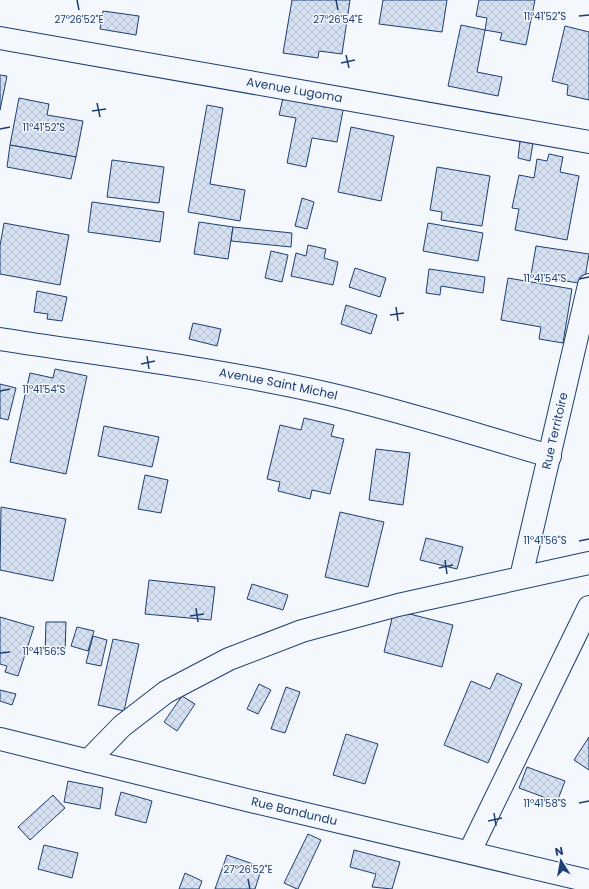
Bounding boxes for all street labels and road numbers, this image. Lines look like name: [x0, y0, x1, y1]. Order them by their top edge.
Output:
street label: Avenue Lugoma: [245, 73, 344, 106]
street label: Avenue Saint Michel: [218, 363, 339, 404]
street label: Rue Territoire: [537, 391, 572, 471]
street label: Rue Bandundu: [249, 792, 339, 829]

